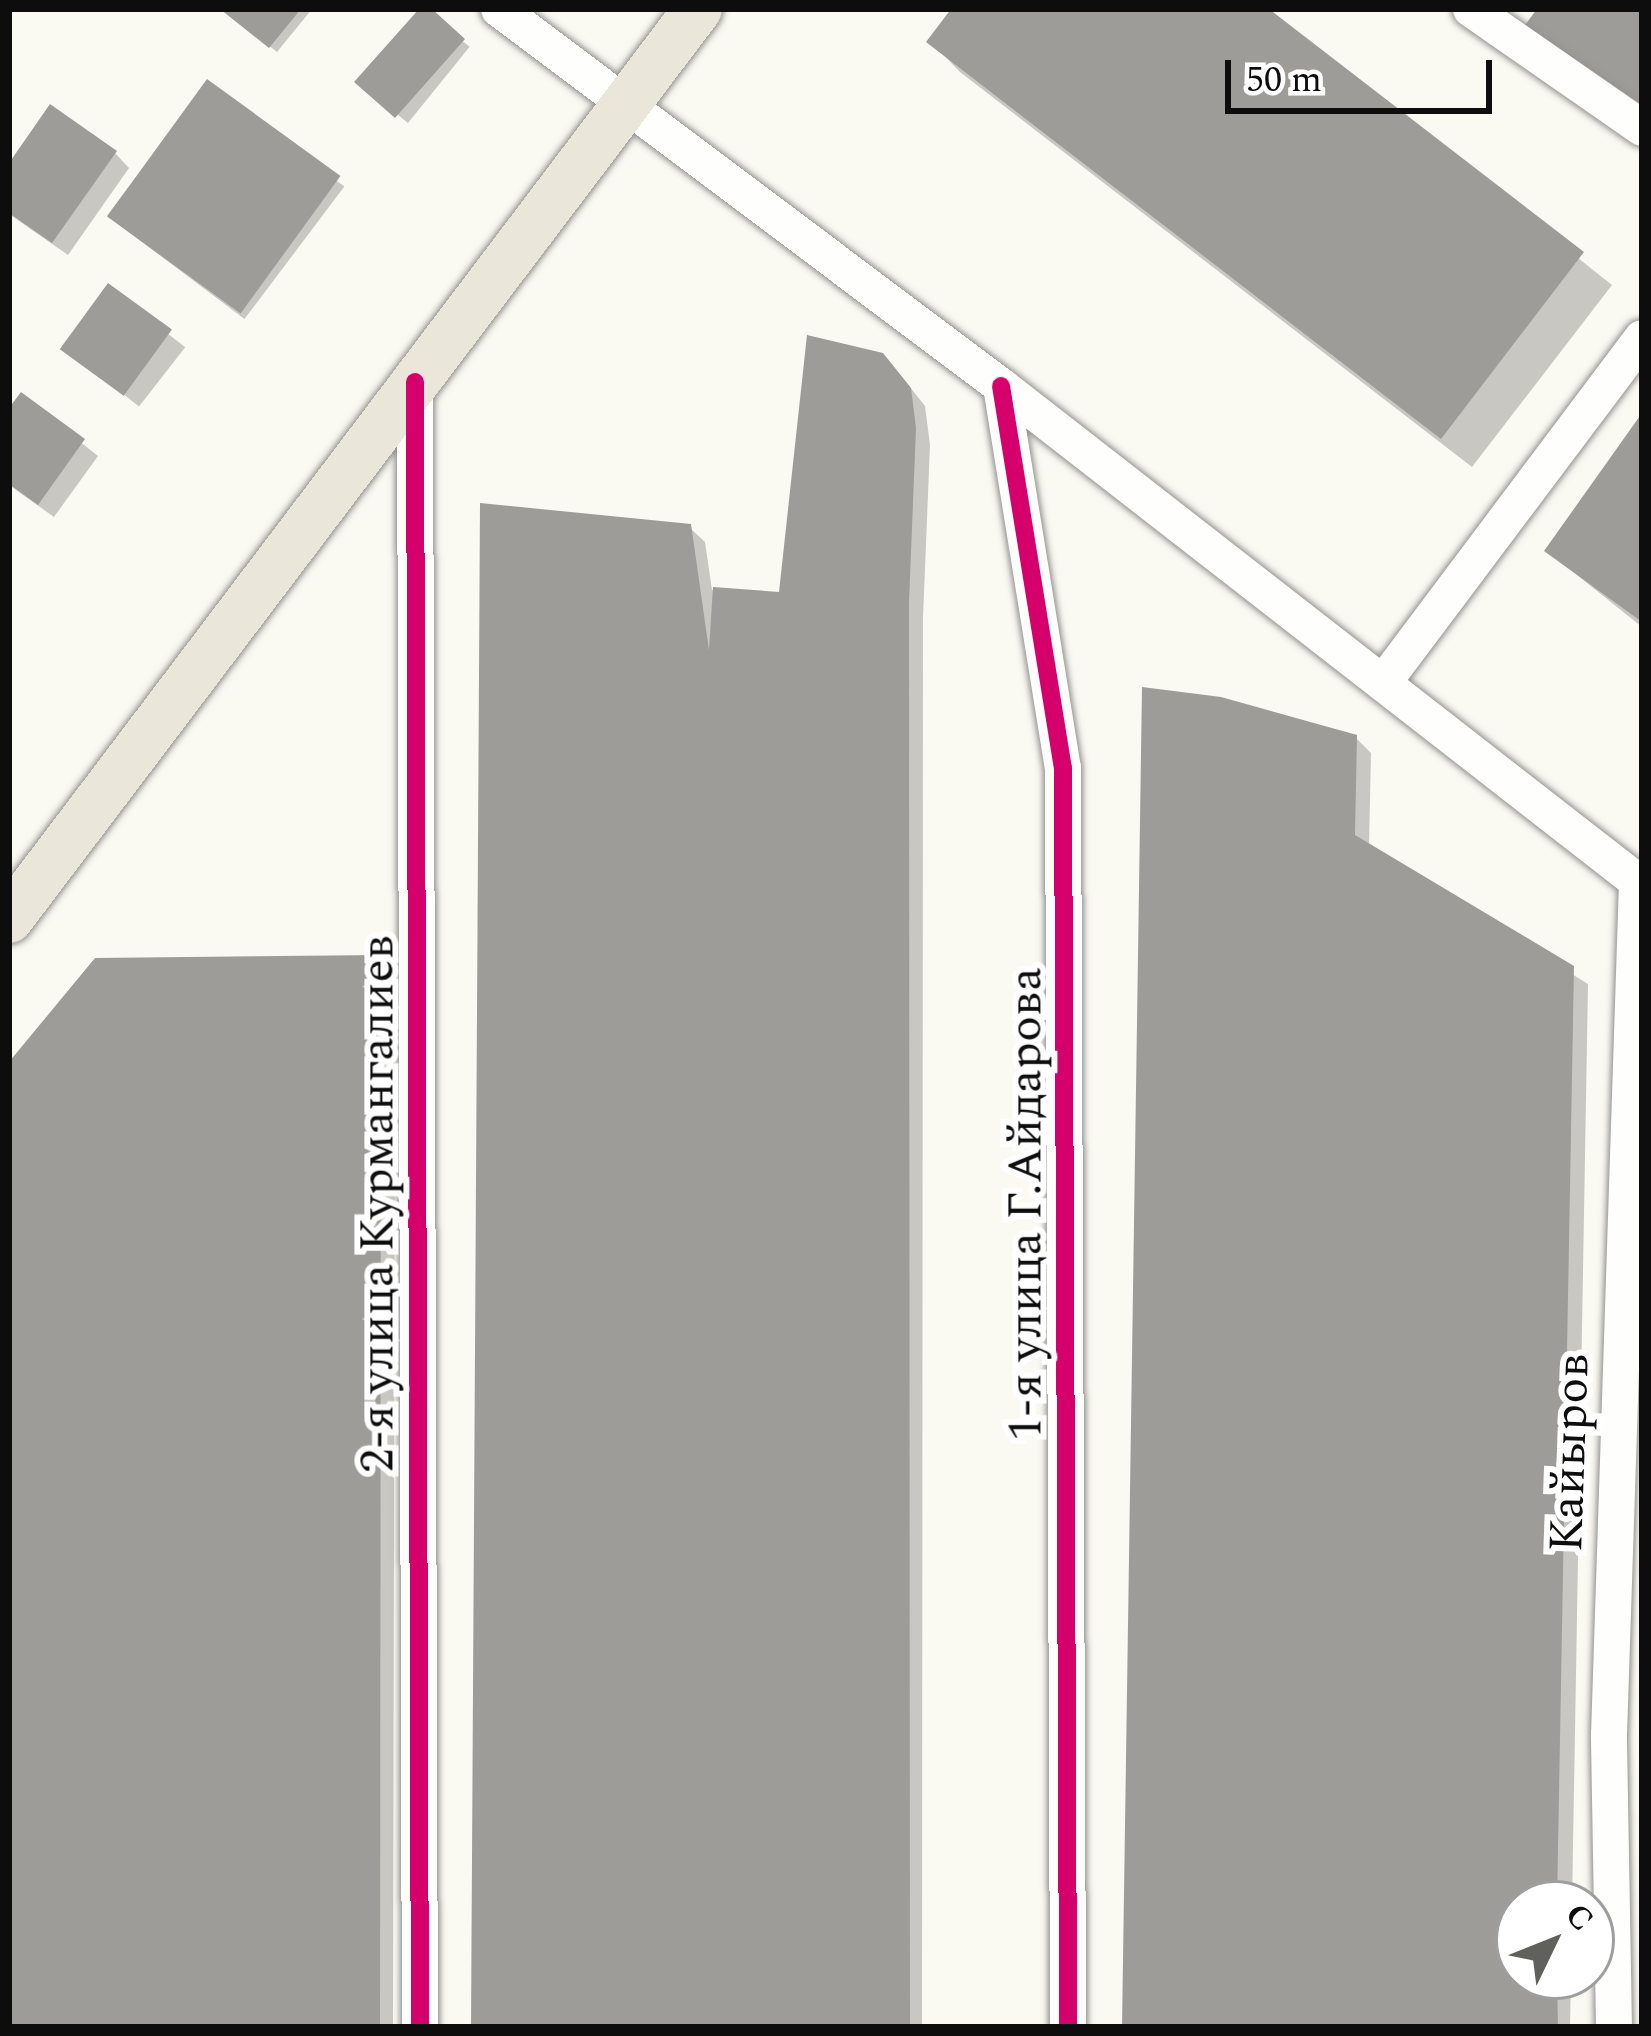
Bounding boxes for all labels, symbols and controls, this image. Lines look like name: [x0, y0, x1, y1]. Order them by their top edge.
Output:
scale bar: [1231, 36, 1498, 110]
text: 50 m: [1246, 53, 1322, 108]
street label: 2-я улица Курмангалиев: [349, 935, 407, 1473]
street label: 1-я улица Г.Айдарова: [997, 967, 1055, 1441]
street label: Кайыров: [1538, 1353, 1602, 1553]
north arrow: [1495, 1880, 1615, 2000]
text: С: [1553, 1892, 1605, 1943]

